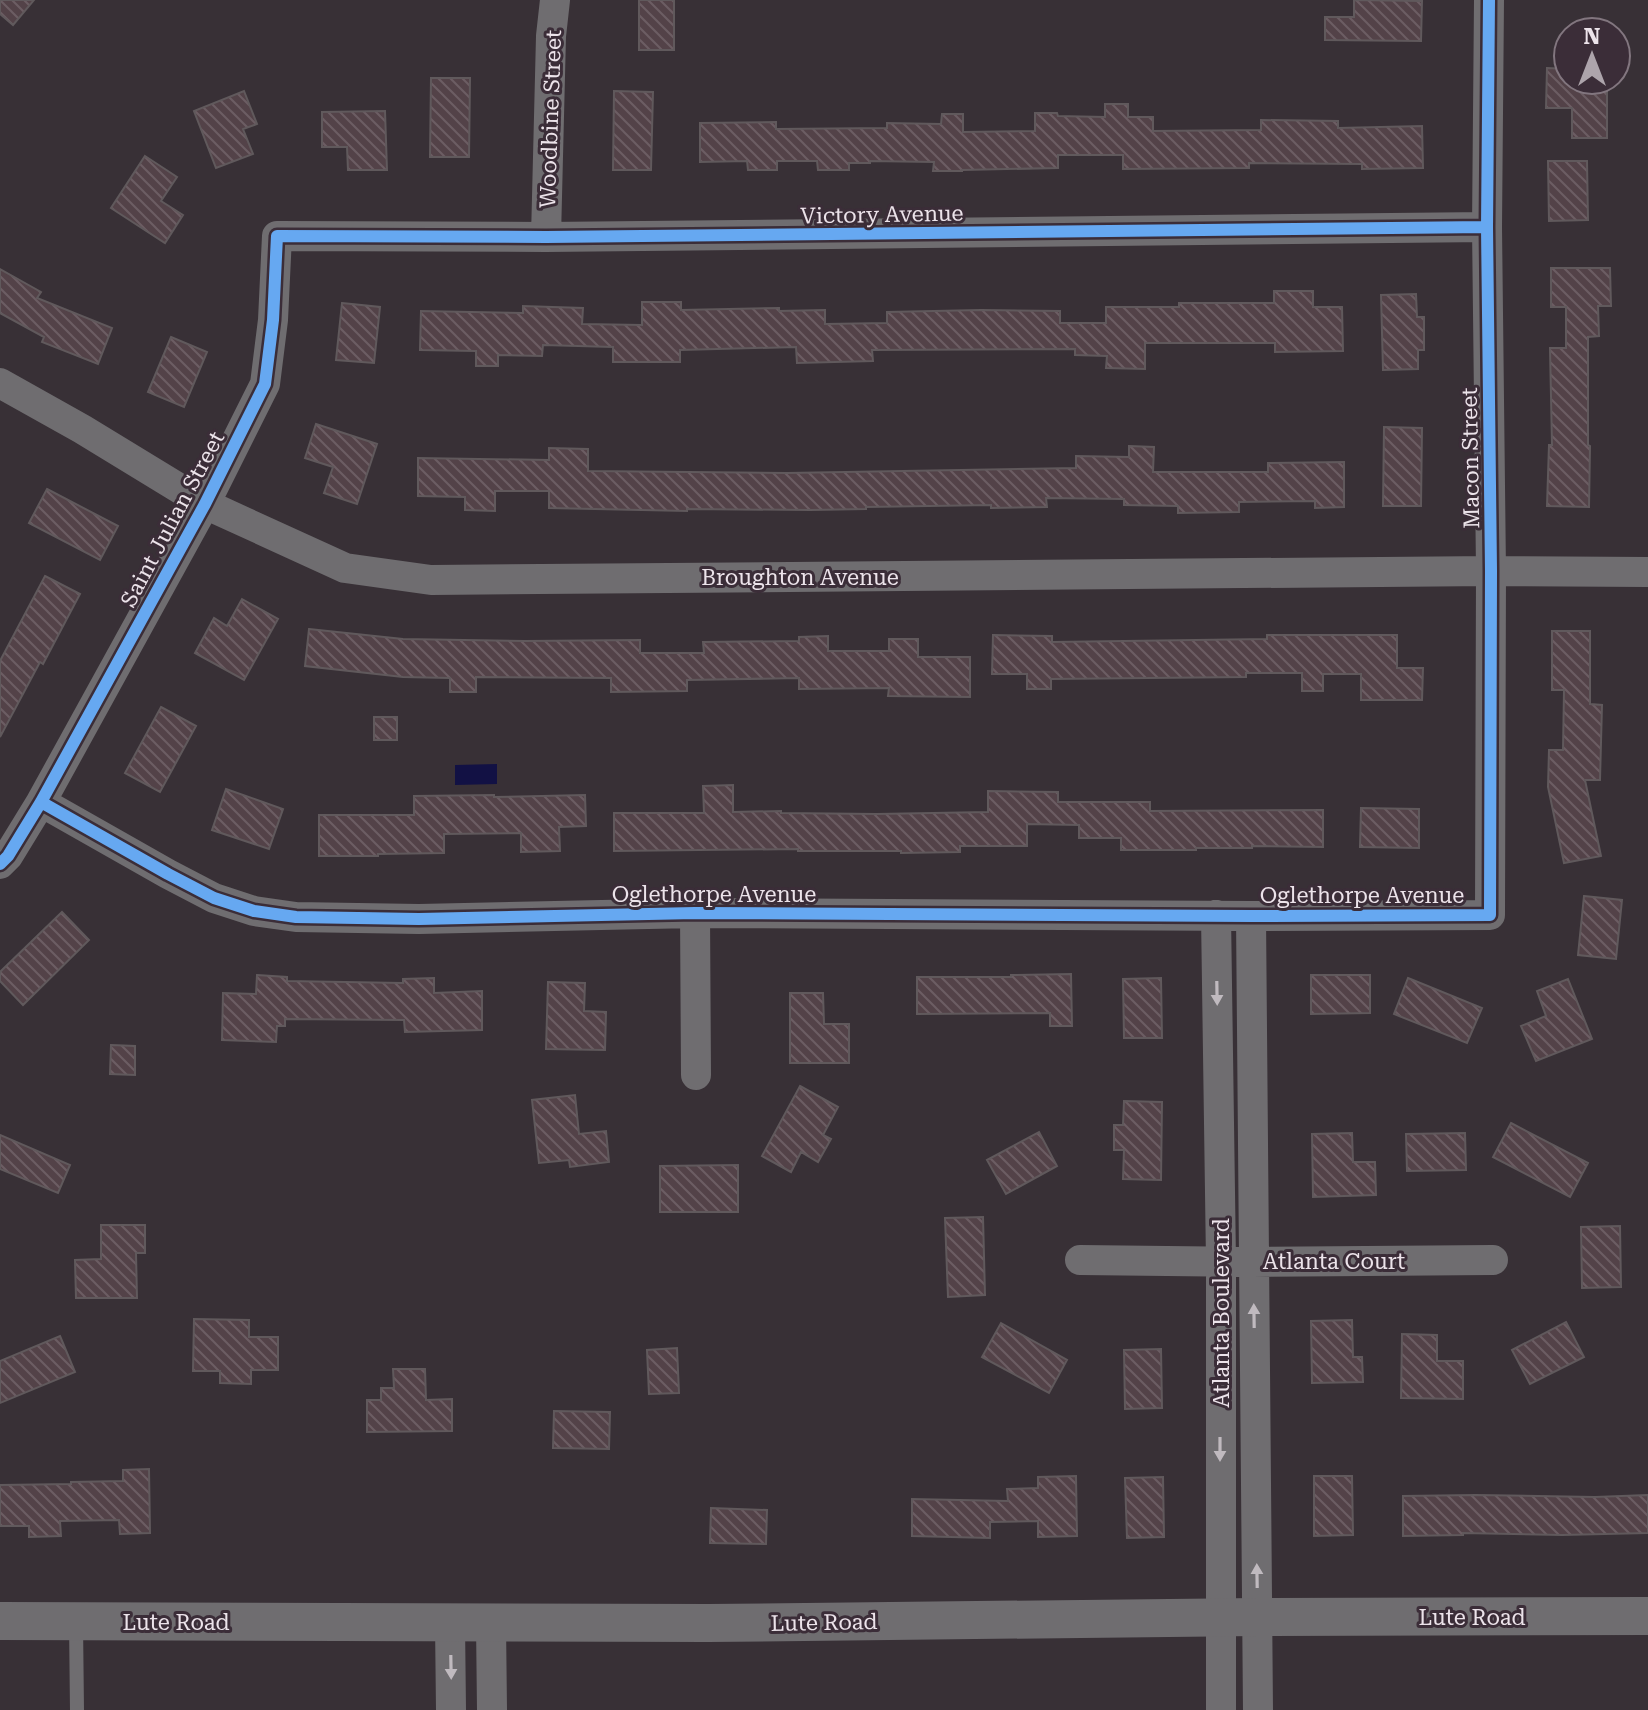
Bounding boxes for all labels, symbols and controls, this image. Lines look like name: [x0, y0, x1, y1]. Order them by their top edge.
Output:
north arrow: [1552, 16, 1632, 96]
text: N: [1584, 24, 1601, 49]
street label: Woodbine Street: [535, 29, 566, 209]
street label: Victory Avenue: [800, 201, 964, 228]
street label: Macon Street: [1457, 387, 1484, 529]
street label: Saint Julian Street: [116, 427, 229, 611]
street label: Broughton Avenue: [701, 565, 899, 590]
street label: Oglethorpe Avenue: [612, 882, 816, 907]
street label: Oglethorpe Avenue: [1260, 883, 1464, 908]
one-way arrow: [1211, 981, 1224, 1006]
street label: Atlanta Boulevard: [1209, 1218, 1234, 1408]
street label: Atlanta Court: [1263, 1249, 1405, 1274]
one-way arrow: [1248, 1303, 1260, 1328]
one-way arrow: [1214, 1437, 1226, 1462]
one-way arrow: [1251, 1563, 1263, 1588]
street label: Lute Road: [1418, 1605, 1526, 1630]
street label: Lute Road: [770, 1609, 878, 1636]
street label: Lute Road: [122, 1610, 230, 1635]
one-way arrow: [444, 1655, 457, 1680]

